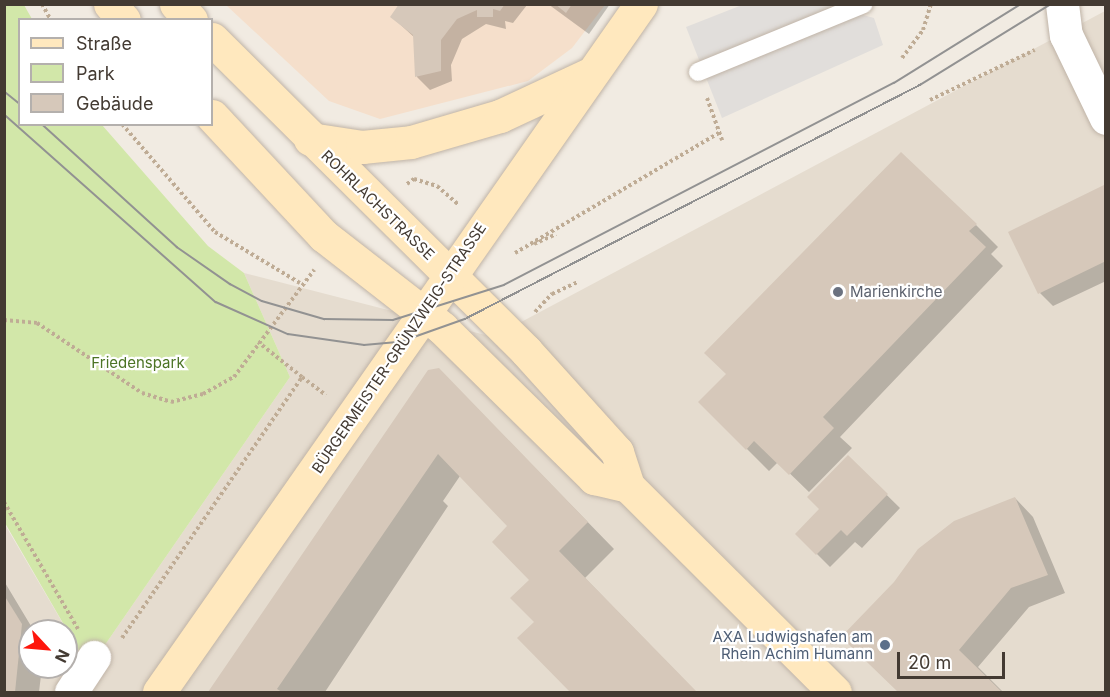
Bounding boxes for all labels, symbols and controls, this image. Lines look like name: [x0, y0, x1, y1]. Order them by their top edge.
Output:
legend: [18, 18, 213, 126]
text: Straße: [76, 33, 132, 54]
text: Park: [76, 63, 115, 84]
text: Gebäude: [76, 93, 153, 114]
street label: ROHRLACHSTRASSE: [318, 146, 438, 264]
street label: BÜRGERMEISTER-GRÜNZWEIG-STRASSE: [308, 219, 490, 477]
place label: Marienkirche: [850, 283, 943, 301]
marker: Marienkirche: [831, 285, 845, 299]
park label: Friedenspark: [91, 354, 185, 372]
north arrow: [18, 619, 78, 679]
place label: AXA Ludwigshafen am Rhein Achim Humann: [712, 627, 873, 662]
marker: AXA Ludwigshafen am Rhein Achim Humann: [878, 638, 892, 652]
scale bar: [900, 640, 1008, 678]
text: N: [51, 646, 74, 666]
text: 20 m: [908, 652, 951, 673]

